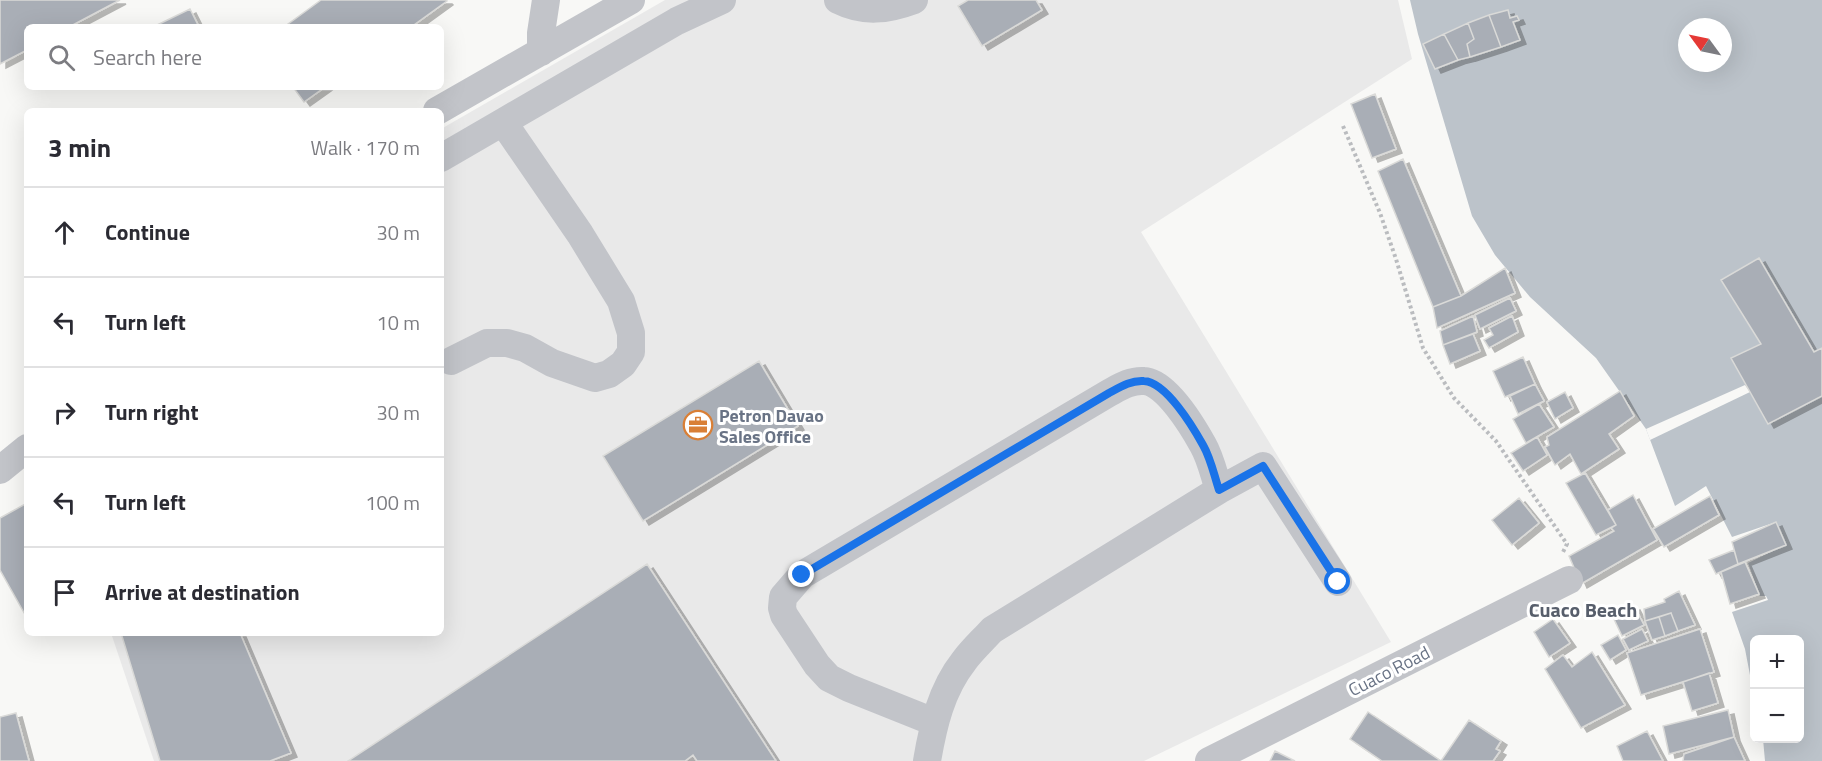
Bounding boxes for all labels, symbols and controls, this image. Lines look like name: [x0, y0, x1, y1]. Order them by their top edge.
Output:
north arrow: [1678, 18, 1732, 72]
search box: [24, 24, 444, 90]
text: Search here: [93, 40, 202, 74]
icon: search: [45, 41, 78, 74]
text: 3 min: [48, 128, 111, 167]
text: Walk · 170 m: [311, 132, 420, 163]
text: Continue: [105, 215, 190, 249]
icon: ahead: [48, 216, 81, 249]
text: 30 m: [376, 217, 420, 248]
text: Turn left: [105, 305, 186, 339]
icon: left: [48, 306, 81, 339]
text: 10 m: [376, 307, 420, 338]
text: Turn right: [105, 395, 199, 429]
icon: right: [48, 396, 81, 429]
text: 30 m: [376, 397, 420, 428]
place label: Petron Davao Sales Office: [719, 402, 824, 450]
office icon: Petron Davao Sales Office: [682, 409, 714, 441]
text: Turn left: [105, 485, 186, 519]
icon: left: [48, 486, 81, 519]
text: 100 m: [365, 487, 420, 518]
route end: [788, 561, 814, 587]
route start: [1324, 568, 1350, 594]
text: Arrive at destination: [105, 575, 300, 609]
icon: arrive: [48, 576, 81, 609]
district label: Cuaco Beach: [1529, 594, 1637, 625]
map controls: [1750, 635, 1804, 743]
button: +: [1750, 635, 1804, 689]
street label: Cuaco Road: [1344, 639, 1434, 703]
button: −: [1750, 689, 1804, 743]

